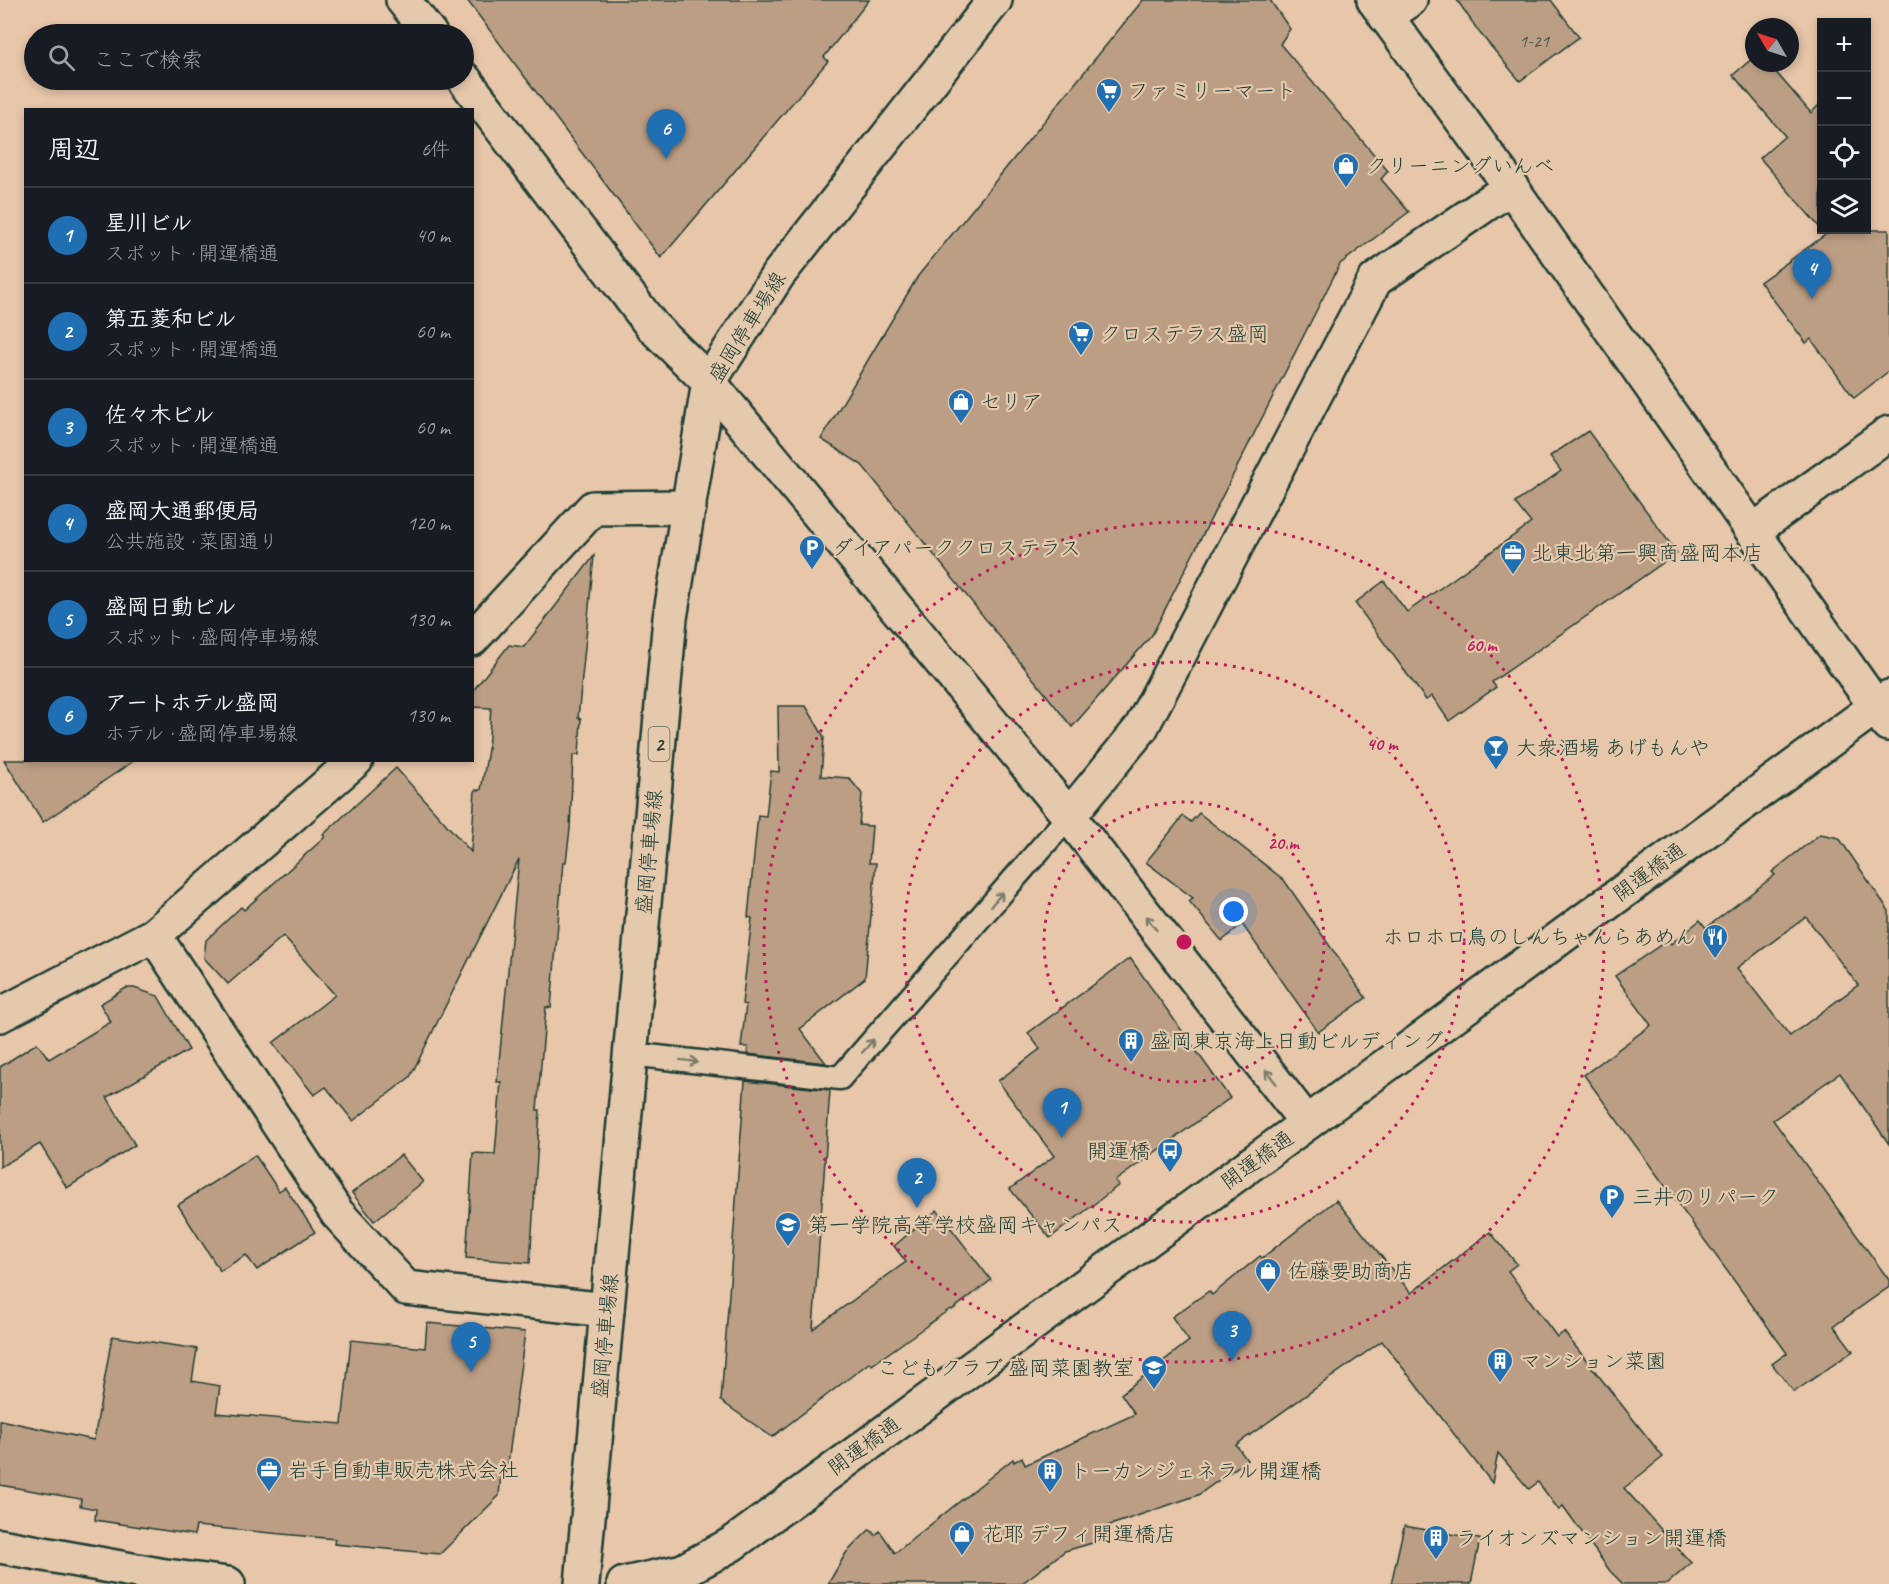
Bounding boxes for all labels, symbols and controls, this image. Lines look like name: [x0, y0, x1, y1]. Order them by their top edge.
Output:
north arrow: [1745, 18, 1799, 72]
map controls: [1817, 18, 1871, 234]
button: +: [1817, 18, 1871, 72]
search box: [24, 24, 474, 90]
house number: 1-21: [1519, 30, 1550, 52]
icon: search: [45, 41, 78, 74]
text: ここで検索: [93, 46, 203, 74]
button: −: [1817, 72, 1871, 126]
supermarket icon: ファミリーマート: [1094, 76, 1124, 114]
place label: ファミリーマート: [1128, 78, 1296, 104]
pin: 6: [646, 110, 686, 159]
button: locate: [1817, 126, 1871, 180]
text: 周辺: [48, 133, 100, 166]
text: 6件: [421, 137, 450, 162]
shop icon: クリーニングいんべ: [1331, 151, 1361, 189]
place label: クリーニングいんべ: [1366, 153, 1555, 179]
button: layers: [1817, 180, 1871, 234]
text: 星川ビル: [105, 209, 193, 237]
text: 1: [63, 223, 72, 248]
text: 40 m: [416, 223, 450, 248]
text: スポット · 開運橋通: [105, 241, 278, 266]
pin: 4: [1792, 250, 1832, 299]
street label: 盛岡停車場線: [703, 267, 791, 387]
text: 第五菱和ビル: [105, 305, 237, 333]
text: 2: [63, 319, 72, 344]
text: 60 m: [416, 319, 450, 344]
supermarket icon: クロステラス盛岡: [1066, 319, 1096, 357]
place label: クロステラス盛岡: [1100, 321, 1268, 347]
text: スポット · 開運橋通: [105, 337, 278, 362]
shop icon: セリア: [946, 387, 976, 425]
place label: セリア: [980, 389, 1043, 415]
text: 佐々木ビル: [105, 401, 215, 429]
text: 3: [63, 415, 72, 440]
text: 60 m: [416, 415, 450, 440]
text: スポット · 開運橋通: [105, 433, 278, 458]
text: 盛岡大通郵便局: [105, 497, 259, 525]
text: 4: [63, 511, 72, 536]
text: 120 m: [407, 511, 450, 536]
text: 公共施設 · 菜園通り: [105, 529, 278, 554]
parking icon: ダイアパーククロステラス: [797, 533, 827, 571]
place label: ダイアパーククロステラス: [832, 535, 1081, 561]
office icon: 北東北第一興商盛岡本店: [1498, 538, 1528, 576]
place label: 北東北第一興商盛岡本店: [1532, 540, 1763, 566]
text: 盛岡日動ビル: [105, 593, 237, 621]
text: 5: [63, 607, 72, 632]
text: 130 m: [407, 607, 450, 632]
text: スポット · 盛岡停車場線: [105, 625, 318, 650]
text: 60 m: [1465, 634, 1498, 656]
text: アートホテル盛岡: [105, 689, 279, 717]
text: 6: [63, 703, 72, 728]
text: 130 m: [407, 703, 450, 728]
text: ホテル · 盛岡停車場線: [105, 721, 298, 746]
road number: 2: [648, 727, 670, 761]
text: 40 m: [1367, 733, 1399, 755]
bar icon: 大衆酒場 あげもんや: [1481, 733, 1511, 771]
place label: 大衆酒場 あげもんや: [1516, 735, 1710, 761]
street label: 盛岡停車場線: [631, 788, 667, 916]
text: 20 m: [1268, 832, 1300, 854]
street label: 開運橋通: [1607, 837, 1691, 907]
one-way arrow: [990, 892, 1004, 907]
your location: [1219, 897, 1248, 926]
one-way arrow: [1145, 915, 1158, 931]
restaurant icon: ホロホロ鳥のしんちゃんらあめん: [1700, 922, 1730, 960]
place label: ホロホロ鳥のしんちゃんらあめん: [1383, 924, 1696, 950]
centre of rings: [1174, 932, 1194, 952]
building icon: 盛岡東京海上日動ビルディング: [1116, 1026, 1146, 1064]
place label: 盛岡東京海上日動ビルディング: [1150, 1028, 1444, 1054]
one-way arrow: [861, 1039, 875, 1054]
one-way arrow: [679, 1055, 698, 1066]
one-way arrow: [1264, 1069, 1277, 1085]
pin: 1: [1042, 1088, 1082, 1138]
street label: 開運橋通: [1215, 1125, 1299, 1195]
bus stop icon: 開運橋: [1155, 1136, 1185, 1174]
place label: 開運橋: [1087, 1138, 1150, 1164]
pin: 2: [898, 1158, 936, 1208]
parking icon: 三井のリパーク: [1597, 1182, 1627, 1220]
place label: 三井のリパーク: [1632, 1184, 1779, 1210]
school or university icon: 第一学院高等学校盛岡キャンパス: [773, 1210, 803, 1248]
place label: 第一学院高等学校盛岡キャンパス: [808, 1212, 1122, 1238]
shop icon: 佐藤要助商店: [1253, 1256, 1283, 1294]
place label: 佐藤要助商店: [1288, 1258, 1414, 1284]
street label: 盛岡停車場線: [587, 1272, 623, 1400]
pin: 3: [1212, 1312, 1252, 1361]
pin: 5: [452, 1322, 490, 1372]
building icon: マンション菜園: [1485, 1346, 1515, 1384]
place label: マンション菜園: [1520, 1348, 1666, 1374]
school or university icon: こどもクラブ 盛岡菜園教室: [1139, 1353, 1169, 1391]
place label: こどもクラブ 盛岡菜園教室: [877, 1355, 1134, 1381]
street label: 開運橋通: [822, 1411, 906, 1481]
office icon: 岩手自動車販売株式会社: [254, 1455, 284, 1493]
building icon: トーカンジェネラル開運橋: [1035, 1456, 1065, 1494]
place label: 岩手自動車販売株式会社: [288, 1457, 519, 1483]
place label: トーカンジェネラル開運橋: [1070, 1458, 1321, 1484]
shop icon: 花耶 デフィ開運橋店: [947, 1519, 977, 1557]
place label: 花耶 デフィ開運橋店: [982, 1521, 1176, 1547]
building icon: ライオンズマンション開運橋: [1421, 1523, 1451, 1561]
place label: ライオンズマンション開運橋: [1456, 1525, 1726, 1551]

